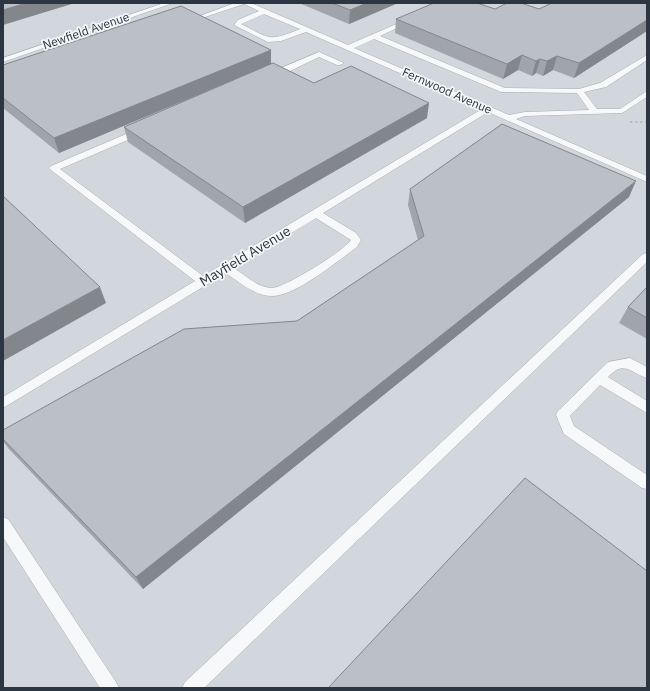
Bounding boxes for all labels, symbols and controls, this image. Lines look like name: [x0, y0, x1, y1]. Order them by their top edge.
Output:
street label: Newfield Avenue: [40, 9, 132, 52]
street label: Fernwood Avenue: [400, 64, 495, 117]
street label: Mayfield Avenue: [196, 221, 294, 290]

